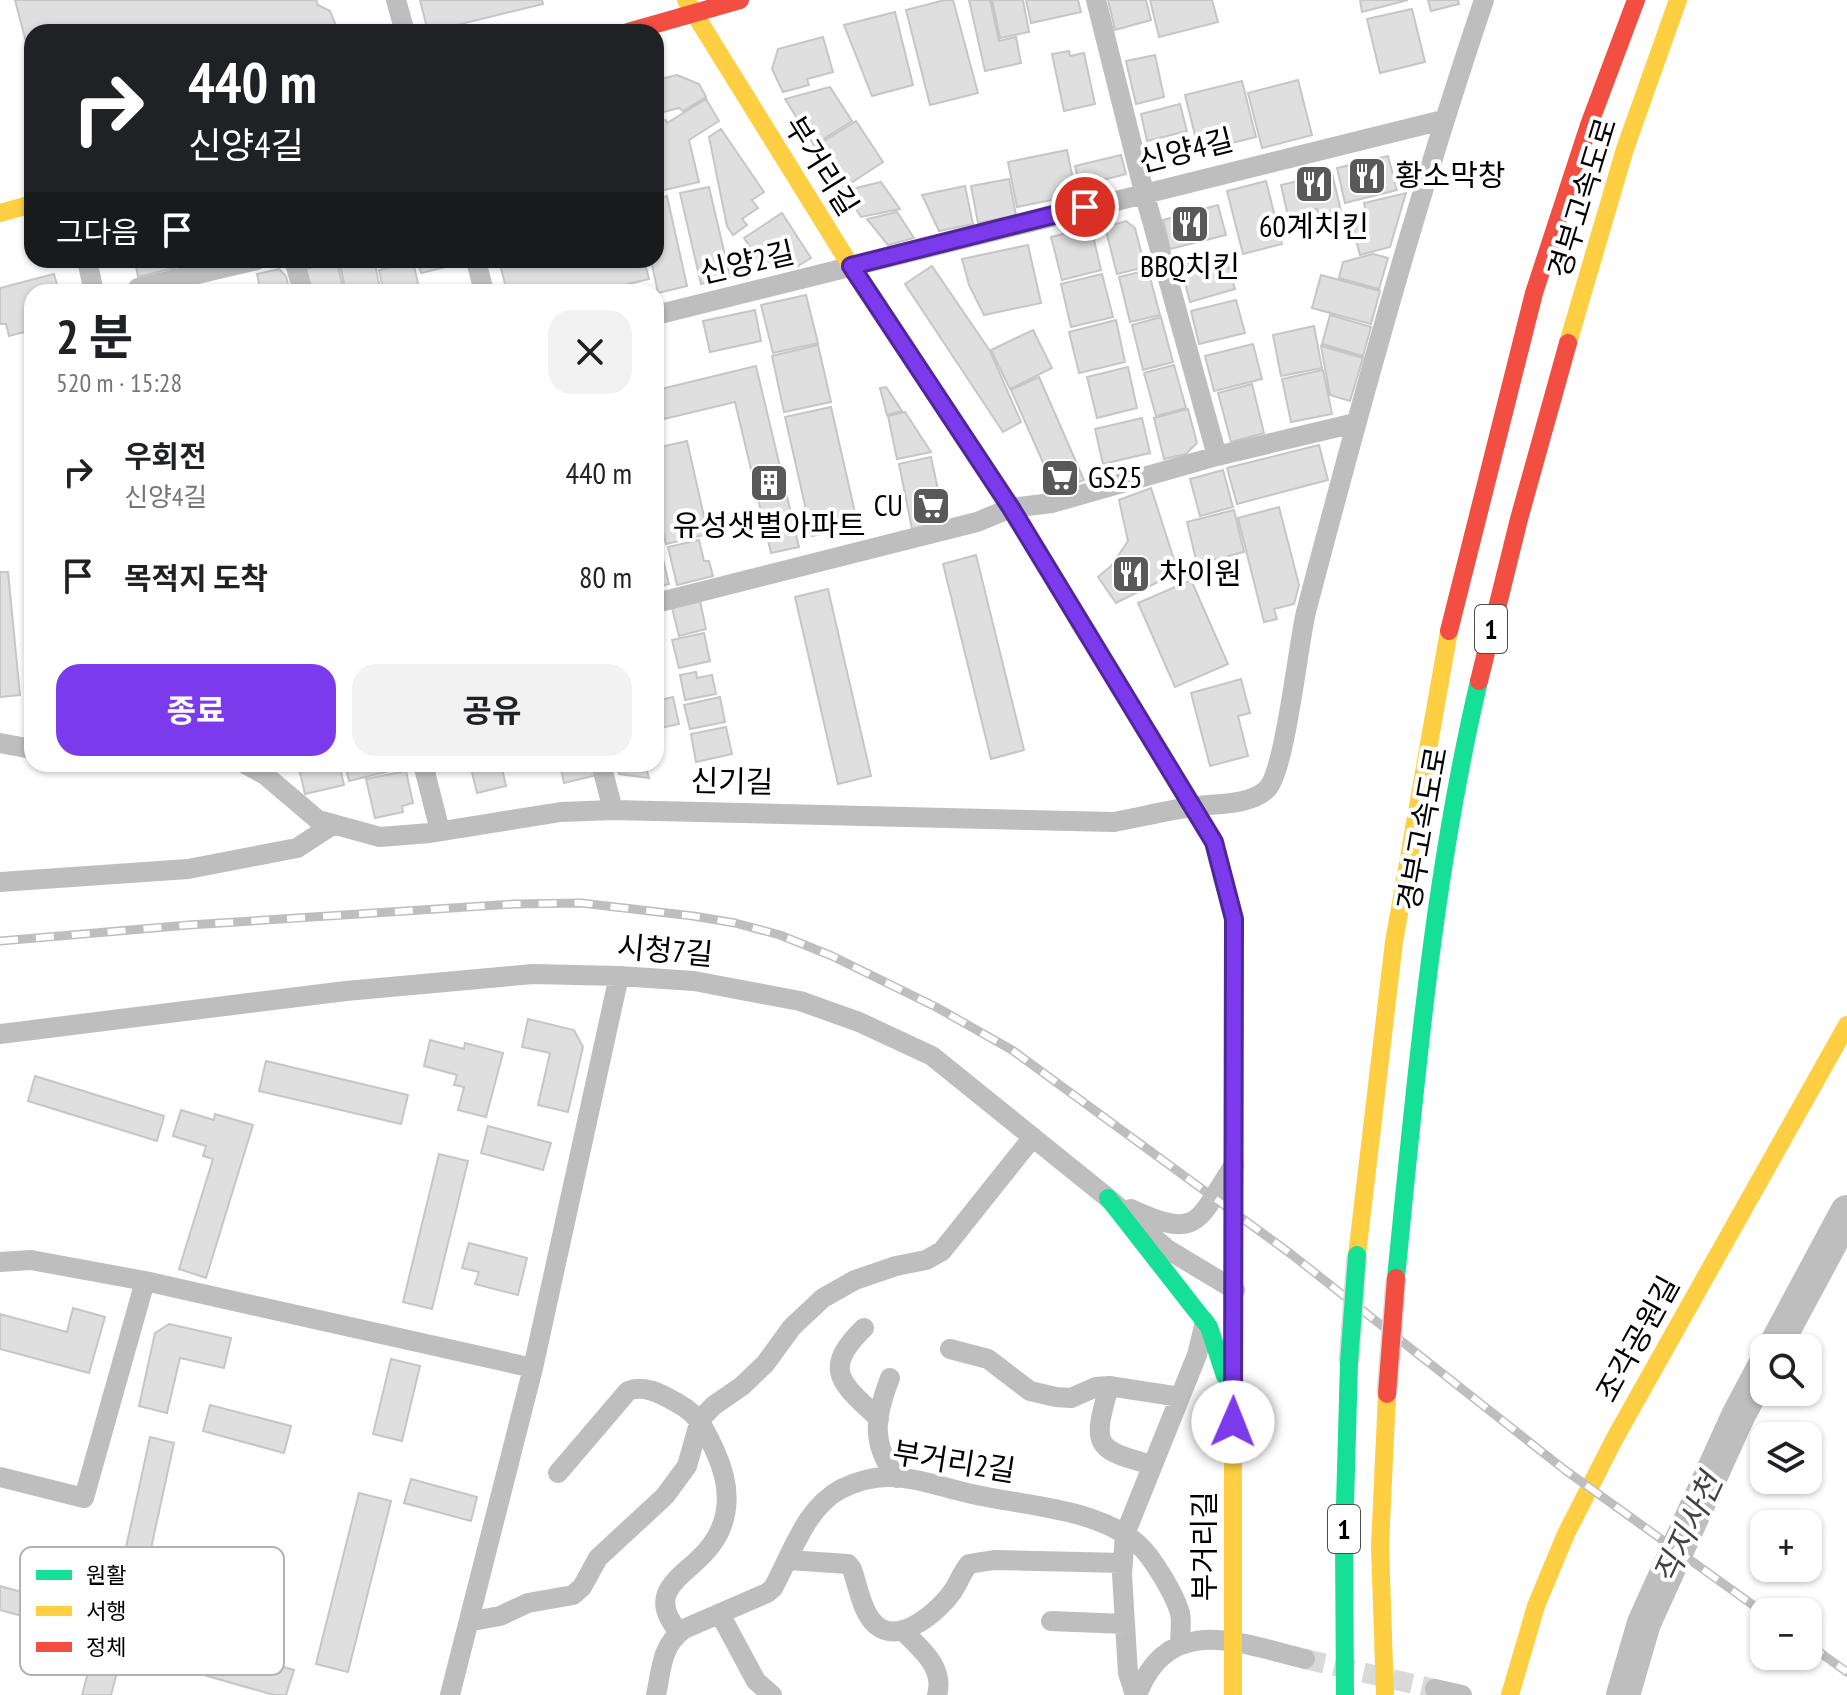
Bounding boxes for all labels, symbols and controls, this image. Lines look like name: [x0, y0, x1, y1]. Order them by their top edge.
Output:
text: 440 m: [188, 46, 317, 118]
icon: right: [56, 56, 160, 160]
street label: 부거리길: [776, 108, 868, 222]
street label: 경부고속도로: [1539, 113, 1624, 282]
street label: 신양4길: [1134, 119, 1237, 180]
text: 신양4길: [188, 121, 304, 168]
restaurant icon: 황소막창: [1346, 155, 1388, 197]
place label: 황소막창: [1395, 155, 1505, 194]
restaurant icon: 60계치킨: [1293, 163, 1335, 205]
pin: [1051, 173, 1119, 241]
icon: arrive: [1063, 185, 1107, 229]
restaurant icon: BBQ치킨: [1169, 203, 1211, 245]
place label: 60계치킨: [1259, 206, 1369, 245]
icon: arrive: [155, 208, 199, 252]
text: 그다음: [56, 212, 139, 251]
street label: 신양2길: [695, 232, 798, 291]
place label: BBQ치킨: [1140, 246, 1240, 285]
text: 2 분: [56, 305, 133, 367]
button: close: [548, 310, 632, 394]
text: 520 m · 15:28: [56, 366, 182, 399]
text: 우회전: [124, 436, 207, 475]
icon: right: [56, 450, 100, 494]
text: 440 m: [566, 453, 632, 492]
supermarket icon: GS25: [1039, 457, 1081, 499]
place label: GS25: [1088, 457, 1143, 496]
building icon: 유성샛별아파트: [748, 462, 790, 504]
text: 신양4길: [124, 480, 207, 513]
place label: CU: [874, 485, 903, 524]
supermarket icon: CU: [910, 485, 952, 527]
place label: 유성샛별아파트: [672, 505, 866, 544]
restaurant icon: 차이원: [1110, 553, 1152, 595]
place label: 차이원: [1159, 553, 1242, 592]
icon: arrive: [56, 554, 100, 598]
text: 80 m: [579, 557, 632, 596]
text: 목적지 도착: [124, 558, 268, 597]
road number: 1: [1475, 605, 1507, 653]
button: 종료: [56, 664, 336, 756]
button: 공유: [352, 664, 632, 756]
street label: 경부고속도로: [1388, 744, 1455, 914]
street label: 신기길: [690, 760, 774, 801]
street label: 시청7길: [615, 926, 715, 973]
street label: 조각공원길: [1586, 1268, 1687, 1408]
map controls: [1750, 1334, 1822, 1670]
button: search: [1750, 1334, 1822, 1406]
position arrow: [1191, 1380, 1275, 1464]
button: layers: [1750, 1422, 1822, 1494]
street label: 부거리2길: [890, 1432, 1018, 1489]
water label: 직지사천: [1643, 1463, 1733, 1591]
street label: 부거리길: [1184, 1491, 1223, 1601]
road number: 1: [1328, 1505, 1360, 1553]
button: +: [1750, 1510, 1822, 1582]
legend: [20, 1547, 284, 1675]
text: 원활: [86, 1561, 126, 1589]
text: 서행: [86, 1597, 126, 1625]
button: −: [1750, 1598, 1822, 1670]
text: 정체: [86, 1633, 126, 1661]

